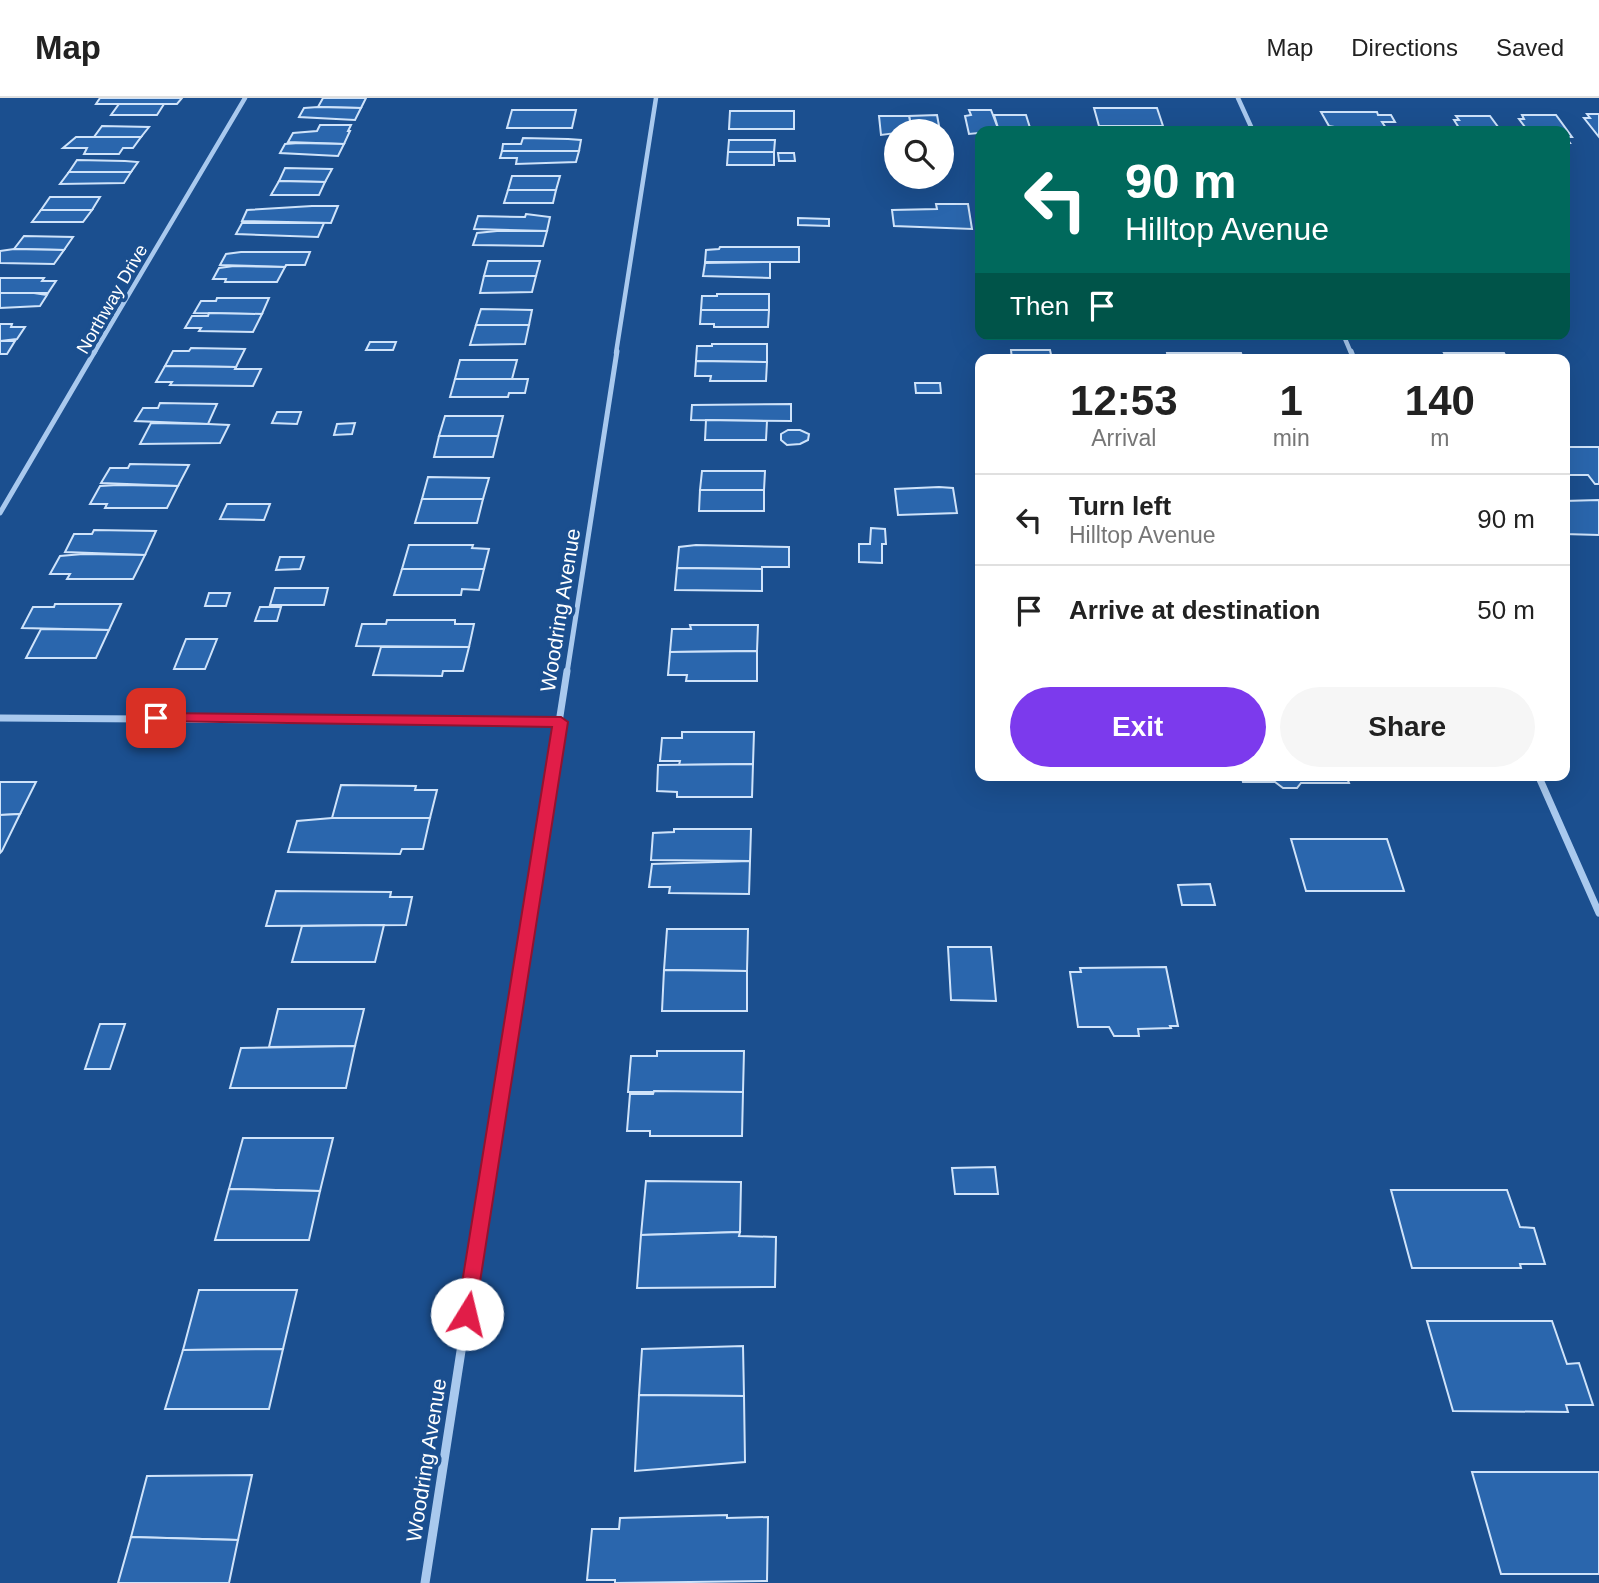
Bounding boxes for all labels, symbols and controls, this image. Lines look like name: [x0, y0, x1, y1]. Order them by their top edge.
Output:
text: Map: [35, 29, 101, 66]
text: Map: [1267, 34, 1313, 61]
text: Directions: [1351, 34, 1458, 61]
text: Saved: [1496, 34, 1564, 61]
map controls: [884, 119, 954, 189]
button: search: [884, 119, 954, 189]
icon: left: [1010, 154, 1101, 245]
text: 90 m: [1125, 154, 1237, 208]
text: Hilltop Avenue: [1125, 211, 1329, 247]
street label: Northway Drive: [73, 241, 151, 357]
icon: arrive: [1083, 287, 1121, 325]
text: Then: [1010, 291, 1069, 321]
text: 12:53: [1070, 377, 1178, 424]
text: 1: [1279, 377, 1303, 424]
text: 140: [1405, 377, 1475, 424]
text: Arrival: [1091, 425, 1156, 451]
text: min: [1273, 425, 1310, 451]
text: m: [1430, 425, 1449, 451]
text: Turn left: [1069, 491, 1171, 521]
icon: left: [1010, 501, 1048, 539]
text: 90 m: [1477, 504, 1535, 534]
text: Hilltop Avenue: [1069, 522, 1216, 548]
street label: Woodring Avenue: [536, 527, 584, 693]
icon: arrive: [1010, 592, 1048, 630]
text: Arrive at destination: [1069, 595, 1320, 625]
text: 50 m: [1477, 595, 1535, 625]
button: Exit: [1010, 687, 1266, 767]
button: Share: [1280, 687, 1535, 767]
pin: [126, 688, 186, 748]
icon: arrive: [137, 699, 175, 737]
position arrow: [430, 1277, 504, 1351]
street label: Woodring Avenue: [402, 1377, 450, 1543]

